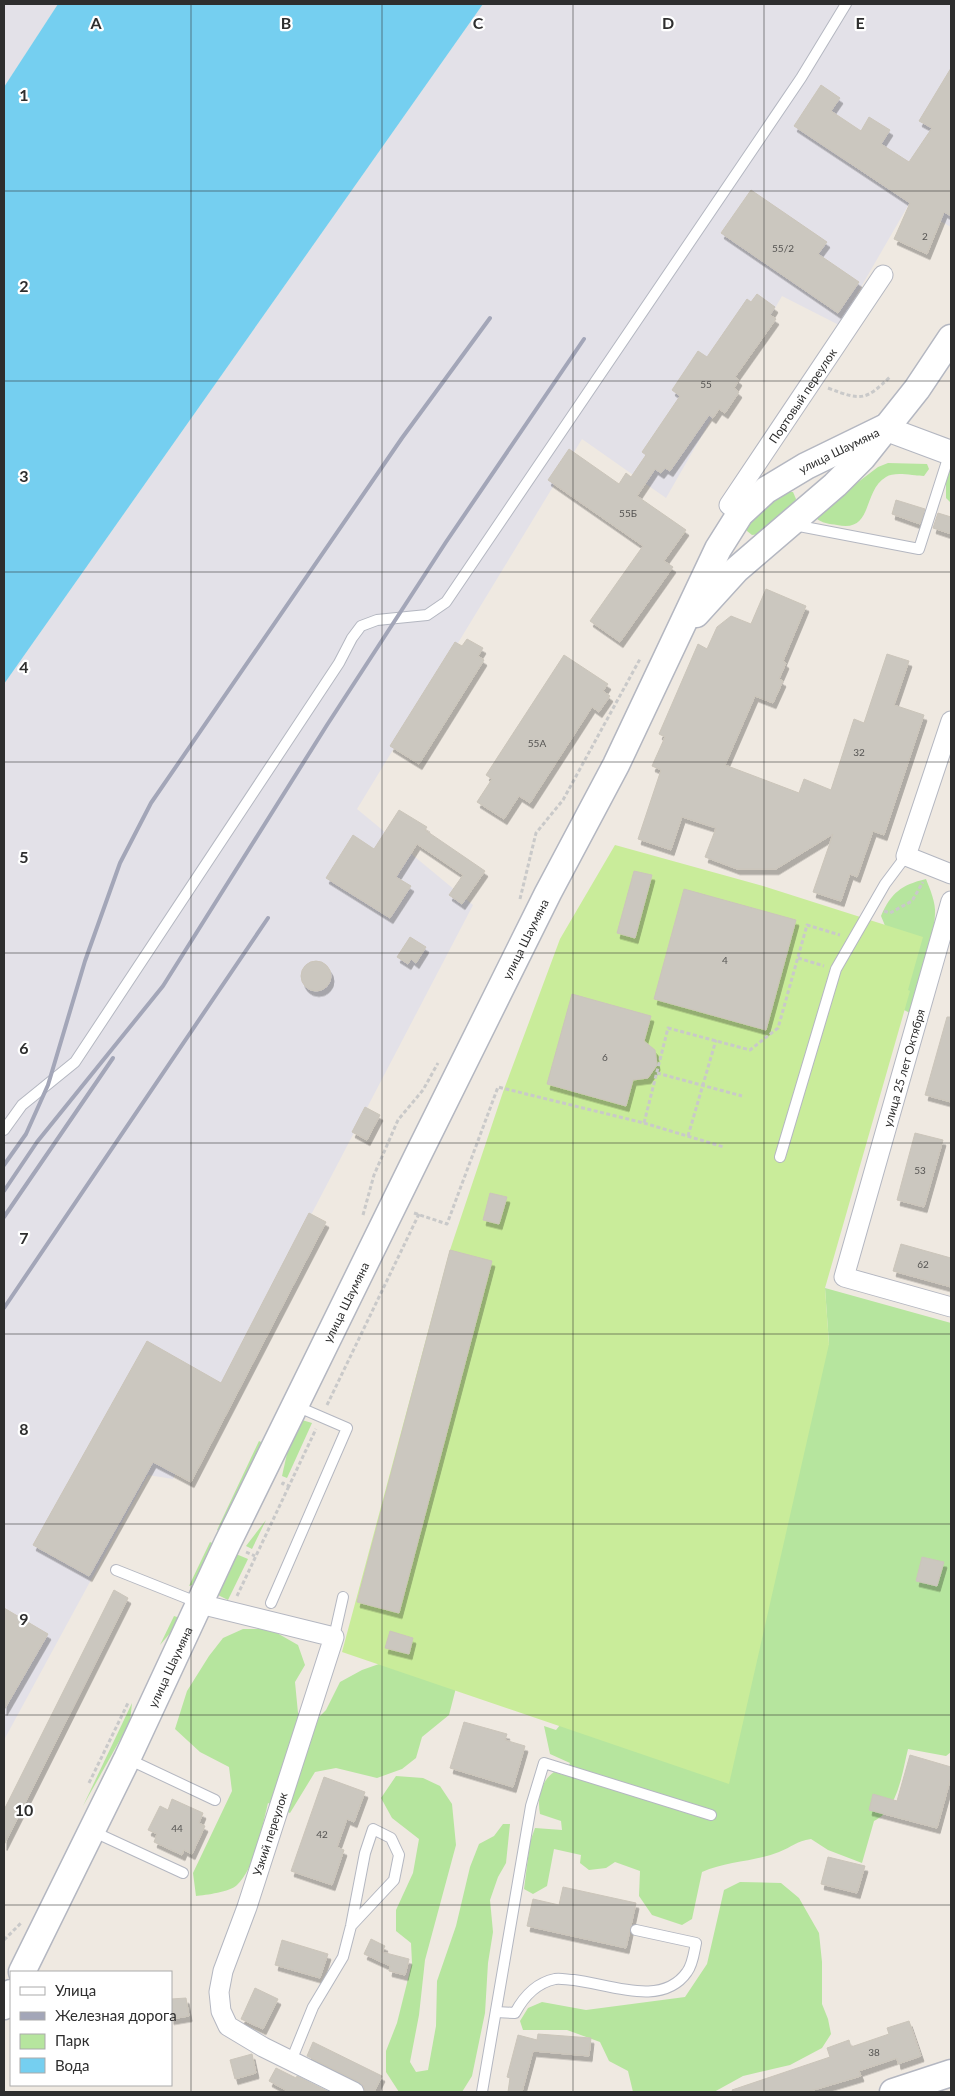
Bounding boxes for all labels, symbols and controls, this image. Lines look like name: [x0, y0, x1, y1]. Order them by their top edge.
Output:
text: A: [89, 13, 102, 32]
text: B: [281, 13, 291, 32]
text: C: [473, 13, 484, 32]
text: D: [662, 13, 674, 32]
text: E: [855, 13, 865, 32]
text: 1: [19, 85, 29, 104]
house number: 2: [922, 230, 928, 242]
house number: 55/2: [772, 242, 794, 254]
text: 2: [19, 276, 29, 295]
street label: Портовый переулок: [765, 345, 840, 446]
house number: 55: [700, 378, 712, 390]
street label: улица Шаумяна: [796, 424, 881, 476]
text: 3: [19, 466, 29, 485]
house number: 55Б: [619, 507, 637, 519]
text: 4: [19, 657, 29, 676]
house number: 55А: [528, 737, 546, 749]
house number: 32: [853, 746, 865, 758]
text: 5: [19, 847, 29, 866]
street label: улица Шаумяна: [499, 896, 551, 982]
house number: 4: [722, 954, 728, 966]
street label: улица 25 лет Октября: [880, 1007, 928, 1129]
text: 6: [19, 1038, 29, 1057]
house number: 6: [602, 1051, 608, 1063]
house number: 53: [914, 1164, 926, 1176]
text: 7: [19, 1228, 29, 1247]
house number: 62: [917, 1258, 929, 1270]
street label: улица Шаумяна: [320, 1259, 372, 1345]
text: 8: [19, 1419, 29, 1438]
text: 9: [19, 1609, 29, 1628]
street label: улица Шаумяна: [145, 1624, 195, 1710]
street label: Узкий переулок: [249, 1790, 291, 1878]
text: 10: [15, 1800, 33, 1819]
house number: 44: [171, 1822, 183, 1834]
house number: 42: [316, 1828, 328, 1840]
legend: [10, 1971, 172, 2086]
text: Улица: [55, 1981, 96, 1999]
text: Железная дорога: [55, 2006, 177, 2024]
text: Парк: [55, 2031, 90, 2049]
house number: 38: [868, 2046, 880, 2058]
text: Вода: [55, 2056, 90, 2074]

